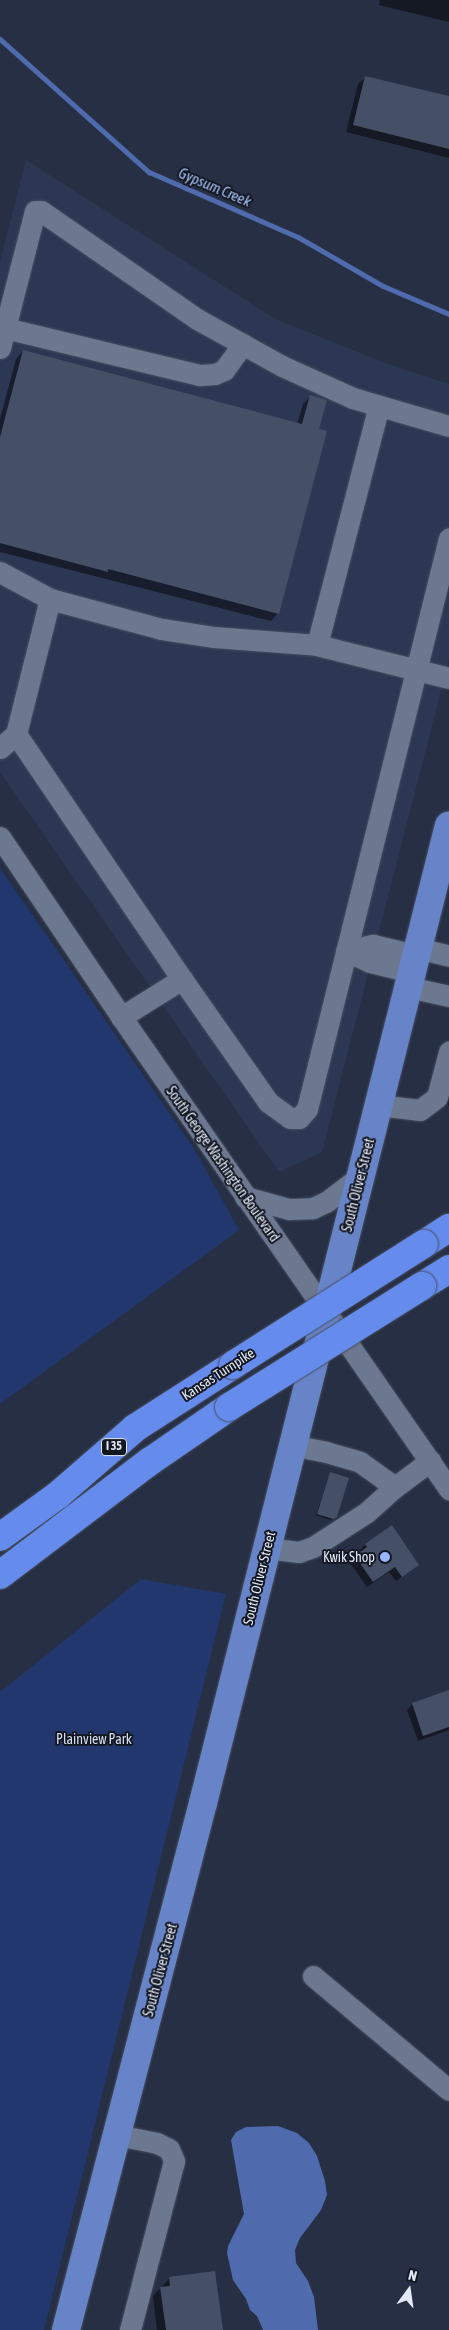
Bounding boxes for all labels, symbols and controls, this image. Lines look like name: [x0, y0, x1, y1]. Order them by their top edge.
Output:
water label: Gypsum Creek: [176, 164, 254, 210]
street label: South George Washington Boulevard: [163, 1083, 283, 1245]
street label: South Oliver Street: [338, 1136, 378, 1234]
street label: Kansas Turnpike: [178, 1344, 258, 1404]
road number: I 35: [100, 1438, 128, 1456]
street label: South Oliver Street: [239, 1529, 279, 1627]
place label: Kwik Shop: [323, 1549, 375, 1565]
marker: Kwik Shop: [379, 1551, 391, 1563]
park label: Plainview Park: [56, 1731, 132, 1747]
street label: South Oliver Street: [139, 1922, 181, 2018]
north arrow: [384, 2265, 434, 2315]
text: N: [407, 2267, 419, 2284]

